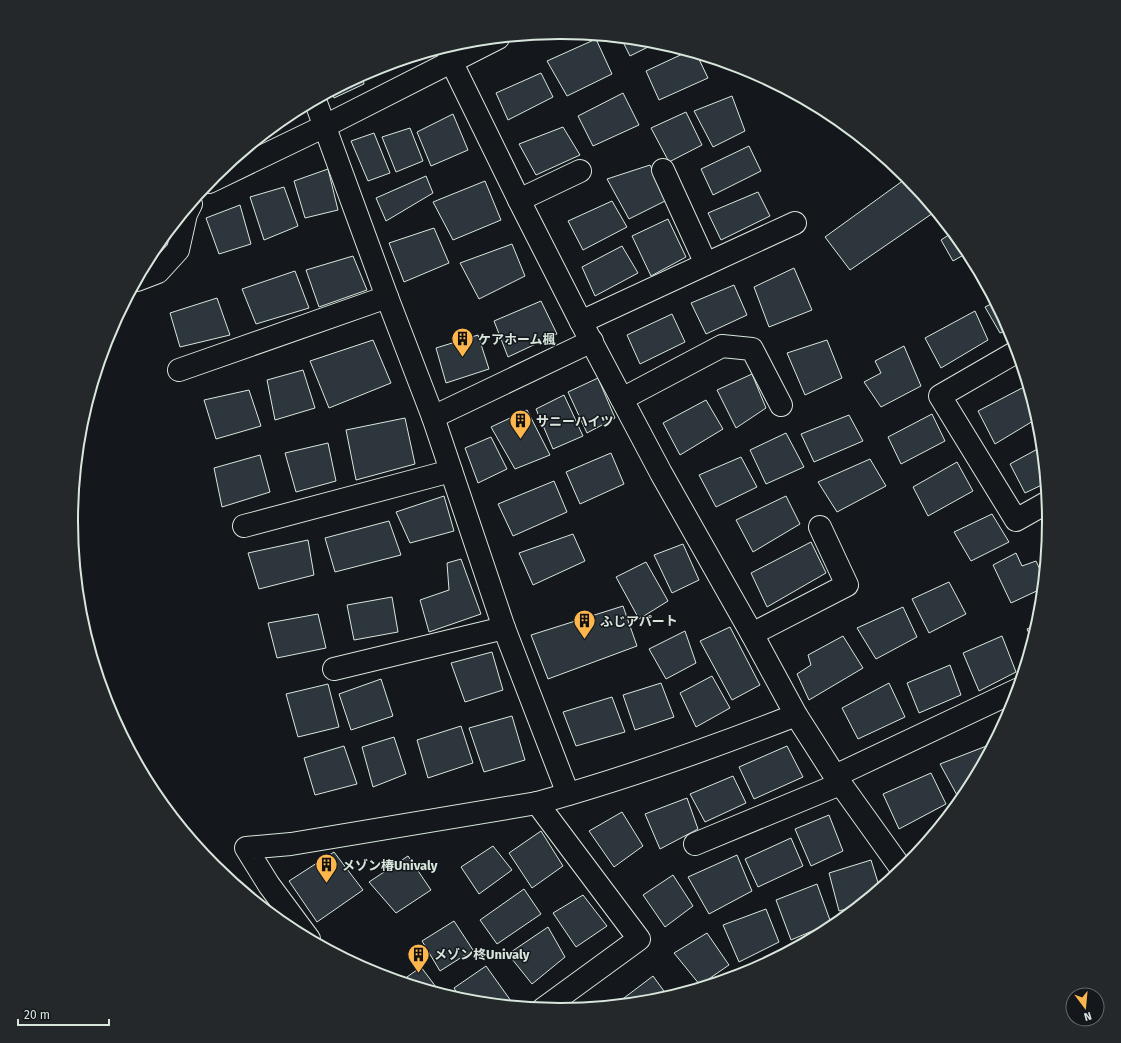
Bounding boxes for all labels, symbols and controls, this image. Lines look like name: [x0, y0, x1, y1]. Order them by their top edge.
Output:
building icon: ケアホーム楓: [449, 326, 475, 359]
place label: ケアホーム楓: [478, 332, 556, 347]
building icon: サニーハイツ: [508, 408, 534, 441]
place label: サニーハイツ: [536, 414, 613, 429]
building icon: ふじアパート: [571, 608, 597, 641]
place label: ふじアパート: [600, 614, 678, 629]
building icon: メゾン椿Univaly: [313, 852, 339, 885]
place label: メゾン椿Univaly: [342, 858, 438, 873]
building icon: メゾン柊Univaly: [406, 941, 432, 974]
place label: メゾン柊Univaly: [434, 947, 530, 962]
north arrow: [1065, 987, 1105, 1027]
scale bar: [18, 1001, 109, 1027]
text: 20 m: [24, 1008, 50, 1022]
text: N: [1082, 1009, 1093, 1023]

